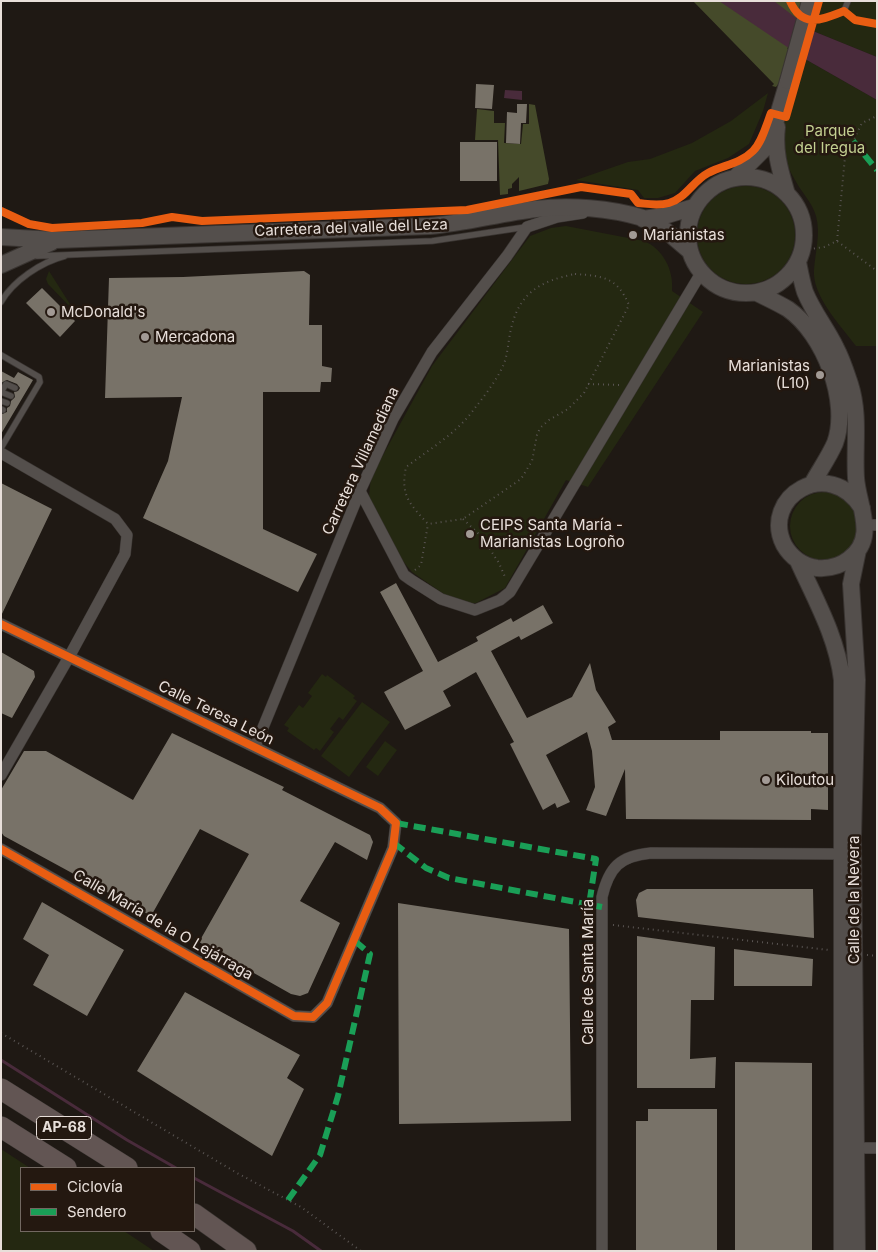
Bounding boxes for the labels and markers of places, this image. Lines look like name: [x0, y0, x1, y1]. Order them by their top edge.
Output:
place label: Marianistas: [643, 226, 725, 244]
marker: Marianistas: [627, 229, 639, 241]
place label: McDonald's: [61, 303, 145, 321]
marker: McDonald's: [45, 306, 57, 318]
place label: Mercadona: [155, 328, 235, 346]
marker: Mercadona: [139, 331, 151, 343]
place label: Marianistas (L10): [728, 357, 810, 392]
marker: Marianistas (L10): [814, 369, 826, 381]
place label: CEIPS Santa María - Marianistas Logroño: [480, 516, 625, 551]
marker: CEIPS Santa María - Marianistas Logroño: [464, 528, 476, 540]
place label: Kiloutou: [776, 771, 834, 789]
marker: Kiloutou: [760, 774, 772, 786]

